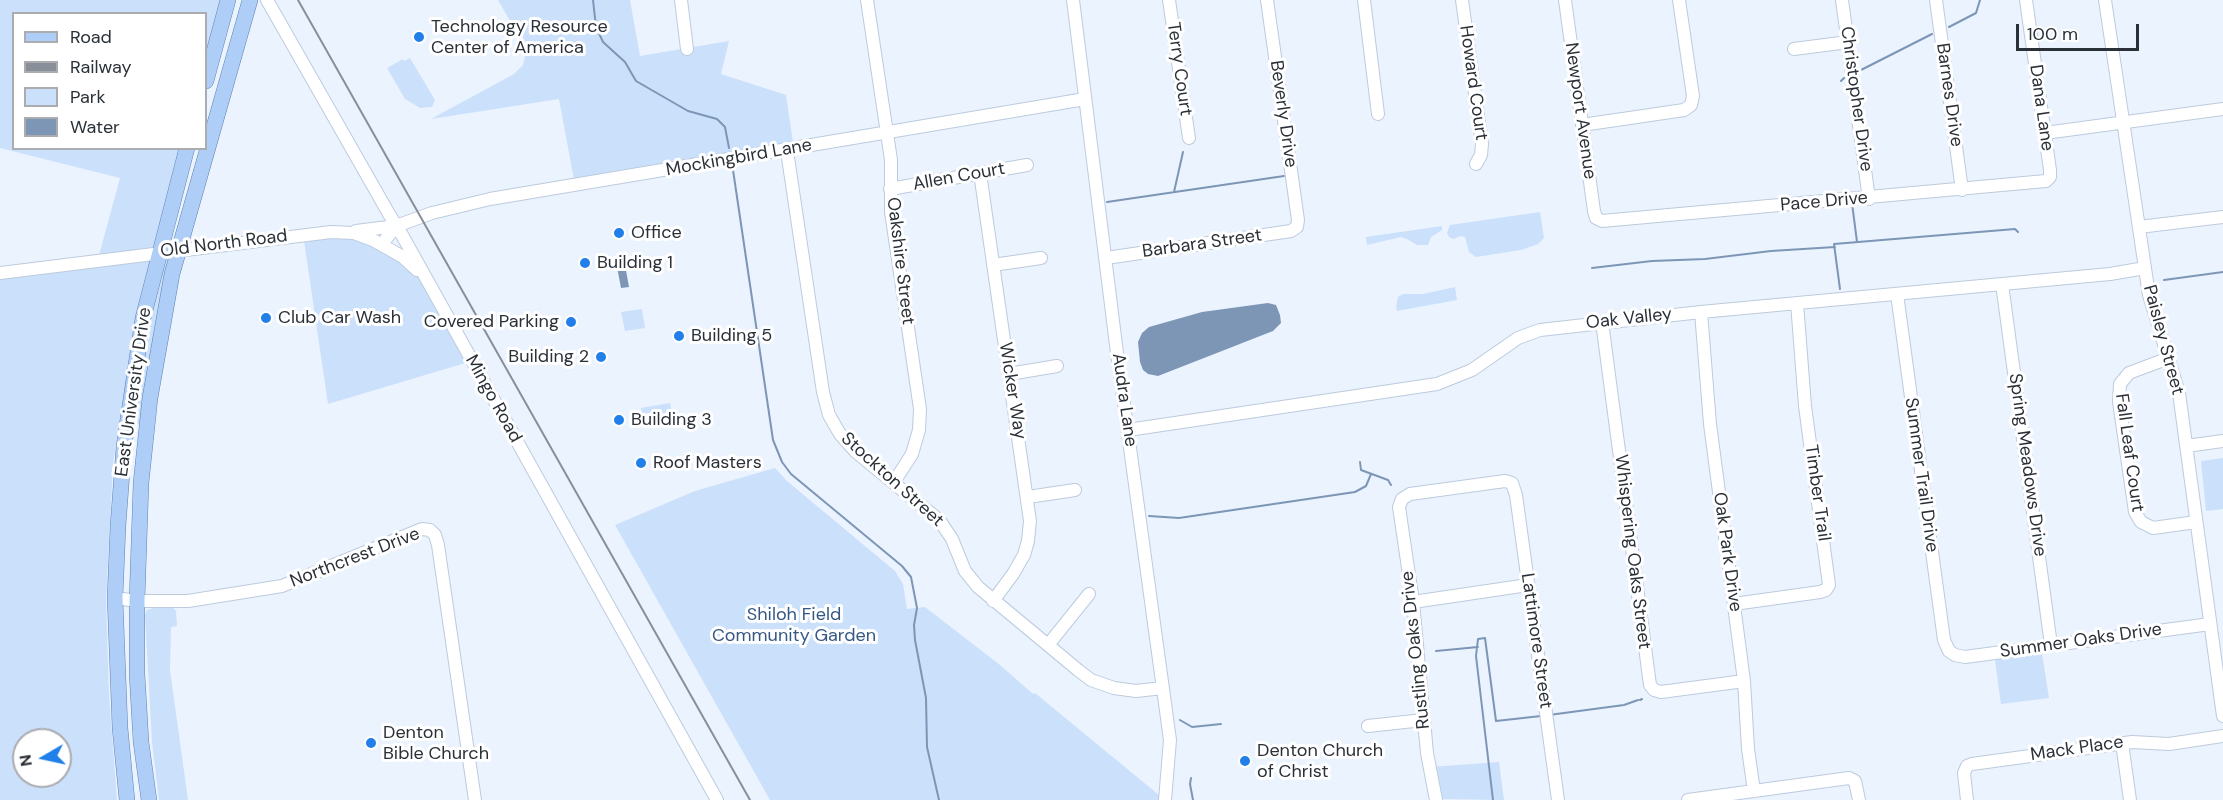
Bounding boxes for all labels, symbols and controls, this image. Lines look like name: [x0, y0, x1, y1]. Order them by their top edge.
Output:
legend: [12, 12, 207, 150]
scale bar: [2019, 12, 2142, 50]
place label: Technology Resource Center of America: [431, 16, 608, 58]
street label: Terry Court: [1162, 21, 1196, 117]
text: 100 m: [2027, 22, 2078, 46]
street label: Howard Court: [1454, 24, 1492, 142]
text: Road: [70, 25, 112, 49]
street label: Christopher Drive: [1835, 25, 1877, 173]
marker: Technology Resource Center of America: [412, 30, 426, 44]
street label: Newport Avenue: [1560, 41, 1600, 181]
street label: Barnes Drive: [1931, 42, 1967, 148]
text: Railway: [70, 55, 132, 79]
street label: Beverly Drive: [1265, 59, 1301, 169]
street label: Dana Lane: [2024, 63, 2058, 153]
text: Park: [70, 85, 106, 109]
text: Water: [70, 115, 120, 139]
street label: Mockingbird Lane: [664, 135, 814, 181]
street label: Allen Court: [911, 158, 1007, 196]
street label: Pace Drive: [1779, 187, 1869, 217]
street label: Oakshire Street: [881, 196, 919, 326]
place label: Office: [631, 222, 682, 244]
street label: Old North Road: [159, 225, 289, 263]
street label: Barbara Street: [1141, 225, 1263, 263]
marker: Office: [612, 226, 626, 240]
place label: Building 1: [597, 252, 673, 274]
marker: Building 1: [578, 256, 592, 270]
street label: Paisley Street: [2138, 283, 2188, 397]
street label: Oak Valley: [1585, 304, 1673, 334]
street label: East University Drive: [111, 306, 157, 478]
place label: Club Car Wash: [278, 307, 401, 329]
marker: Club Car Wash: [259, 311, 273, 325]
place label: Covered Parking: [424, 311, 559, 333]
marker: Covered Parking: [564, 315, 578, 329]
place label: Building 5: [691, 325, 772, 347]
marker: Building 5: [672, 329, 686, 343]
street label: Wicker Way: [994, 341, 1030, 441]
place label: Building 2: [508, 346, 589, 368]
marker: Building 2: [594, 350, 608, 364]
street label: Mingo Road: [460, 351, 526, 447]
street label: Audra Lane: [1107, 352, 1141, 448]
street label: Spring Meadows Drive: [2003, 372, 2051, 558]
street label: Fall Leaf Court: [2110, 392, 2148, 514]
street label: Summer Trail Drive: [1899, 396, 1943, 554]
place label: Building 3: [631, 409, 712, 431]
marker: Building 3: [612, 413, 626, 427]
street label: Stockton Street: [836, 428, 948, 532]
street label: Timber Trail: [1800, 443, 1834, 543]
place label: Roof Masters: [653, 452, 762, 474]
street label: Whispering Oaks Street: [1609, 453, 1655, 651]
marker: Roof Masters: [634, 456, 648, 470]
street label: Oak Park Drive: [1708, 491, 1746, 613]
street label: Northcrest Drive: [287, 523, 423, 593]
street label: Rustling Oaks Drive: [1397, 570, 1435, 730]
street label: Lattimore Street: [1516, 572, 1556, 710]
park label: Shiloh Field Community Garden: [712, 604, 876, 646]
street label: Summer Oaks Drive: [1999, 619, 2163, 663]
place label: Denton Bible Church: [383, 722, 489, 764]
north arrow: [12, 728, 72, 788]
street label: Mack Place: [2029, 732, 2125, 766]
marker: Denton Bible Church: [364, 736, 378, 750]
place label: Denton Church of Christ: [1257, 740, 1383, 783]
text: N: [14, 753, 37, 768]
marker: Denton Church of Christ: [1238, 754, 1252, 768]

